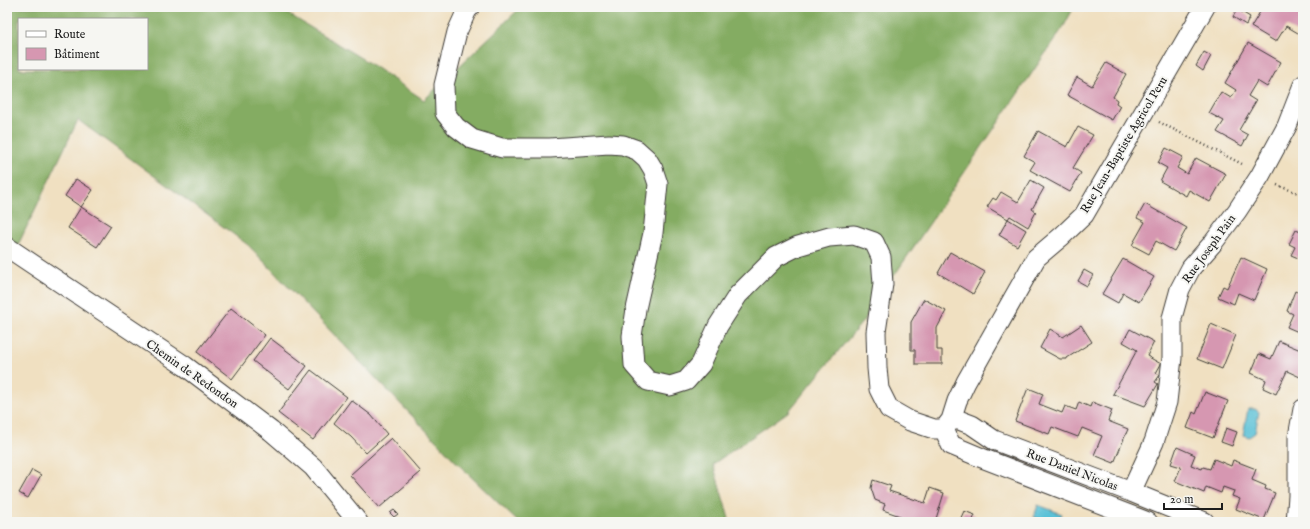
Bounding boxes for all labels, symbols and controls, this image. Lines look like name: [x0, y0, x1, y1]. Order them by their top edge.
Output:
legend: [18, 18, 148, 70]
text: Route: [54, 27, 86, 42]
text: Bâtiment: [54, 47, 100, 62]
street label: Rue Jean-Baptiste Agricol Peru: [1077, 74, 1172, 217]
street label: Rue Joseph Pain: [1179, 211, 1240, 287]
street label: Chemin de Redondon: [143, 336, 242, 412]
street label: Rue Daniel Nicolas: [1024, 446, 1120, 494]
scale bar: [1164, 485, 1222, 511]
text: 20 m: [1170, 492, 1193, 507]

